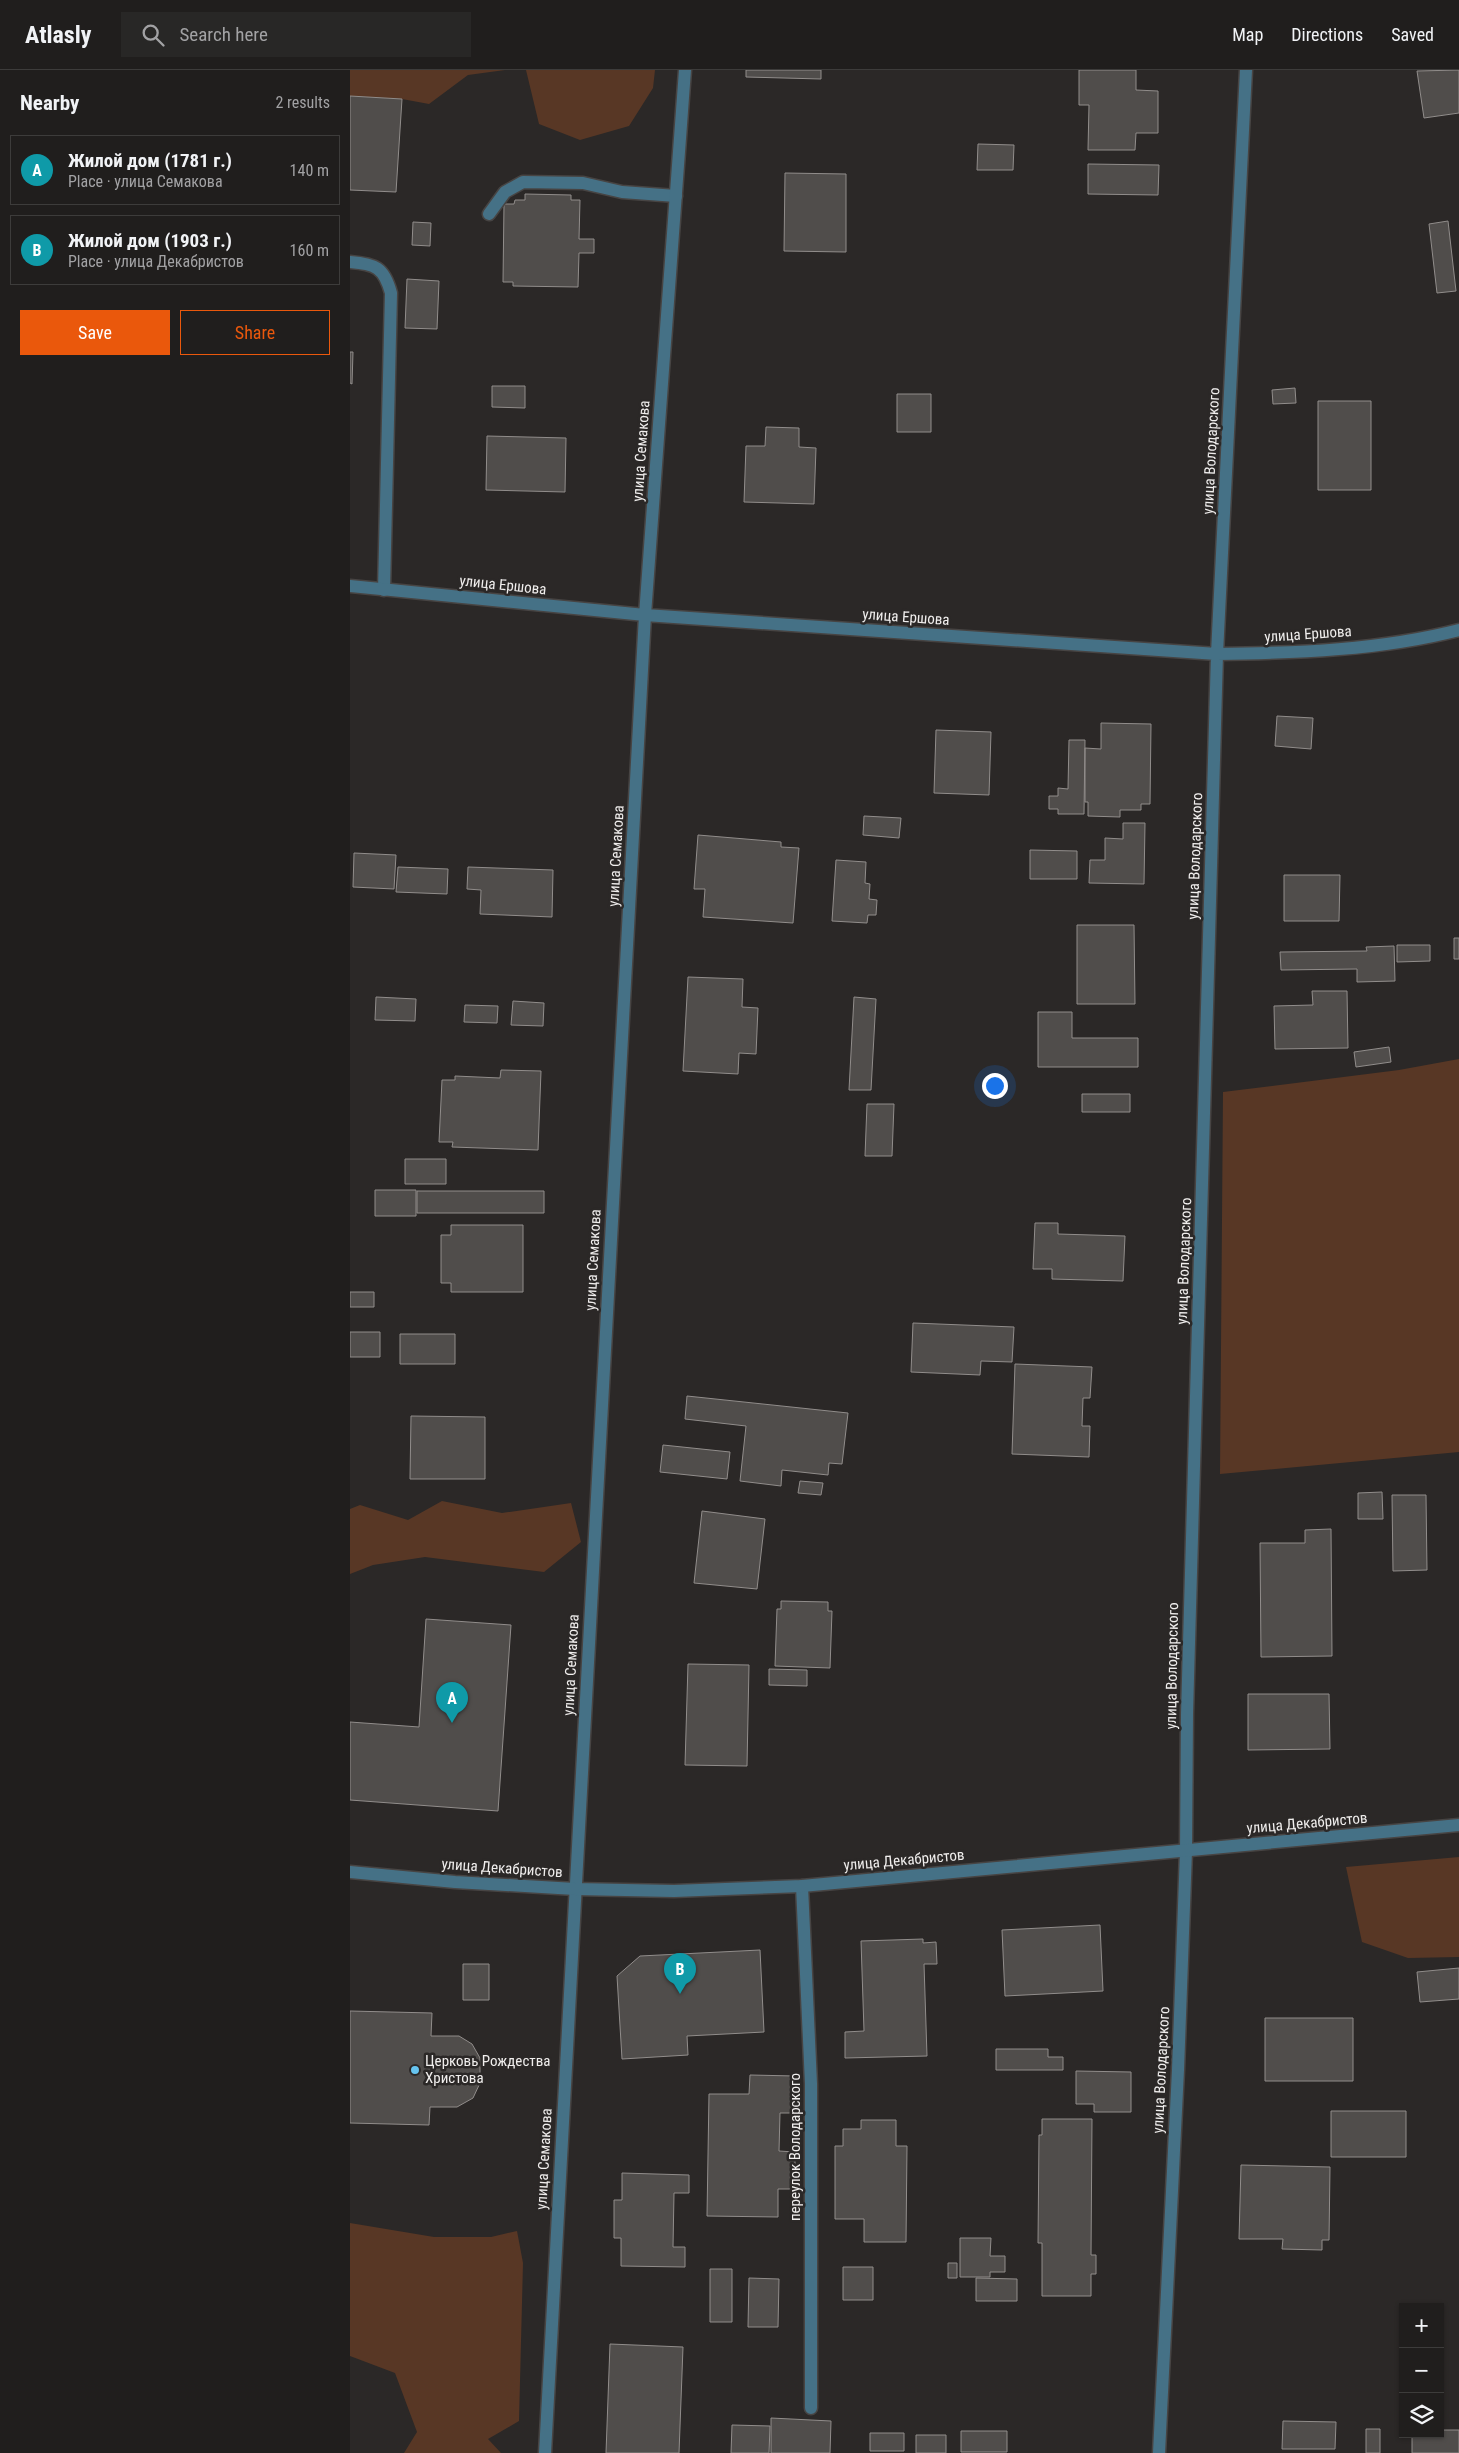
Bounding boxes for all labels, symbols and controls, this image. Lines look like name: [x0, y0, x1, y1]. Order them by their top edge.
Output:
search box: [121, 12, 471, 57]
text: Atlasly: [25, 21, 91, 49]
icon: search: [139, 21, 167, 49]
text: Search here: [179, 23, 268, 46]
text: Map: [1232, 24, 1263, 45]
text: Directions: [1291, 24, 1363, 45]
text: Saved: [1391, 24, 1434, 45]
text: Nearby: [20, 91, 79, 115]
text: 2 results: [275, 93, 330, 112]
text: Жилой дом (1781 г.): [68, 149, 232, 172]
text: A: [32, 161, 42, 180]
text: 140 m: [290, 161, 329, 180]
text: Place · улица Семакова: [68, 172, 223, 191]
text: Жилой дом (1903 г.): [68, 229, 232, 252]
text: B: [33, 241, 41, 260]
text: 160 m: [290, 241, 329, 260]
text: Place · улица Декабристов: [68, 252, 244, 271]
button: Save: [20, 310, 170, 355]
button: Share: [180, 310, 330, 355]
street label: улица Володарского: [1199, 387, 1223, 515]
street label: улица Семакова: [628, 400, 654, 502]
street label: улица Ершова: [459, 571, 547, 599]
street label: улица Ершова: [862, 605, 950, 629]
street label: улица Ершова: [1264, 622, 1352, 646]
street label: улица Володарского: [1184, 792, 1206, 920]
street label: улица Семакова: [604, 805, 628, 907]
your location: [982, 1073, 1008, 1099]
street label: улица Володарского: [1173, 1197, 1195, 1325]
street label: улица Семакова: [581, 1209, 605, 1311]
street label: улица Володарского: [1162, 1602, 1182, 1730]
street label: улица Семакова: [559, 1614, 583, 1716]
pin: A: [436, 1682, 468, 1723]
street label: улица Декабристов: [1246, 1809, 1368, 1837]
street label: улица Декабристов: [843, 1846, 965, 1874]
street label: улица Декабристов: [441, 1855, 563, 1881]
pin: B: [664, 1953, 696, 1994]
street label: улица Володарского: [1149, 2006, 1173, 2134]
place label: Церковь Рождества Христова: [425, 2052, 550, 2087]
marker: Церковь Рождества Христова: [409, 2064, 421, 2076]
street label: переулок Володарского: [786, 2073, 804, 2221]
street label: улица Семакова: [532, 2108, 556, 2210]
map controls: [1399, 2303, 1444, 2438]
button: +: [1399, 2303, 1444, 2348]
button: −: [1399, 2348, 1444, 2393]
button: layers: [1399, 2393, 1444, 2438]

